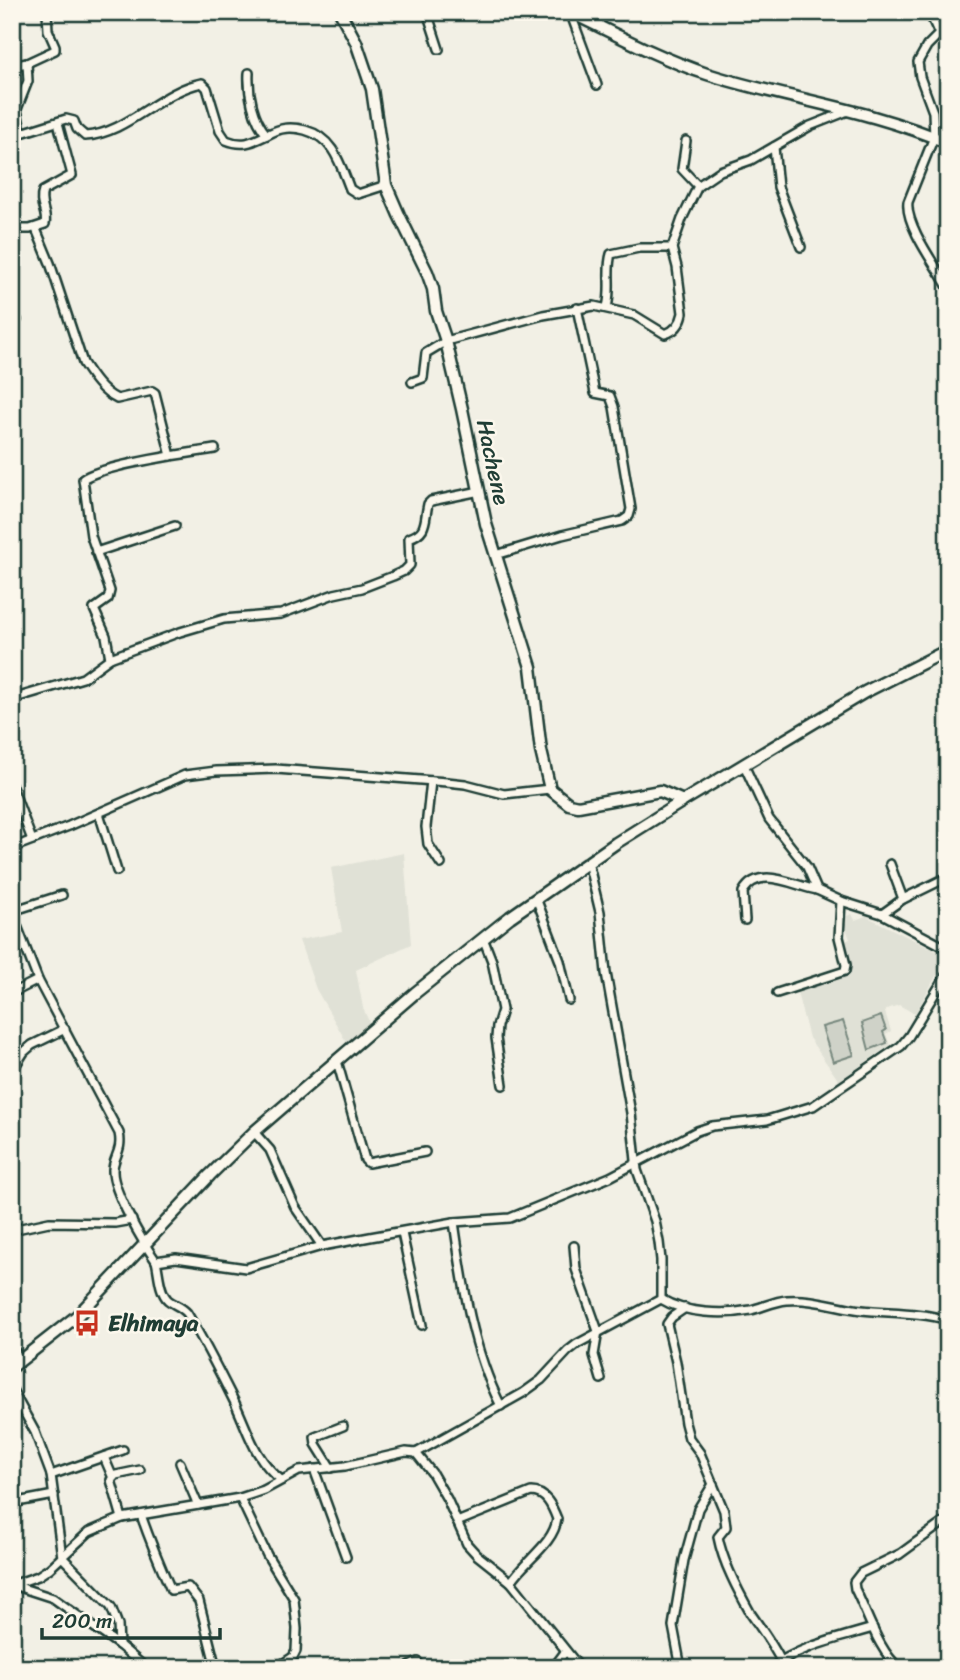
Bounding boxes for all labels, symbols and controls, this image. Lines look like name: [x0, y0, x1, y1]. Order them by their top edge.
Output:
street label: Hachene: [464, 415, 522, 509]
place label: Elhimaya: [108, 1303, 199, 1344]
bus stop icon: Elhimaya: [72, 1308, 102, 1338]
scale bar: [42, 1596, 220, 1640]
text: 200 m: [52, 1602, 112, 1640]

